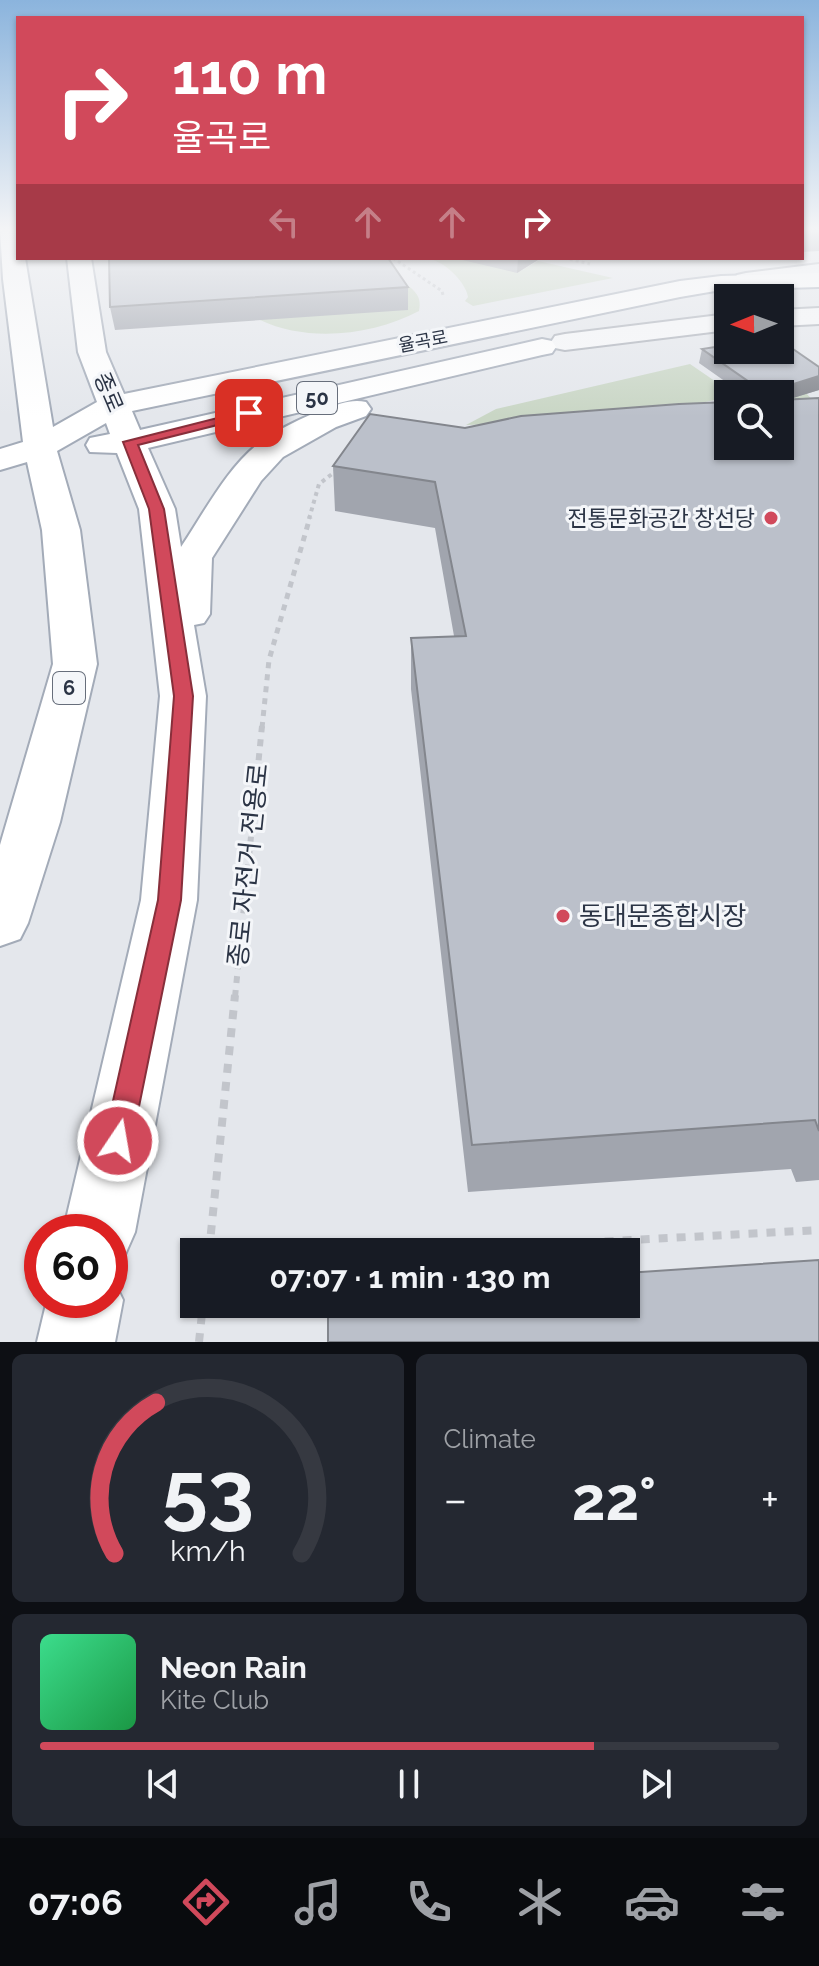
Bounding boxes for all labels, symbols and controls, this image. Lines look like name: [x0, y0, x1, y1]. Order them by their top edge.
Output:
text: 110 m: [172, 41, 327, 107]
icon: right: [40, 48, 144, 152]
text: 율곡로: [172, 116, 271, 158]
icon: left: [262, 200, 306, 244]
icon: ahead: [346, 200, 390, 244]
icon: ahead: [430, 200, 474, 244]
icon: right: [514, 200, 558, 244]
north arrow: [714, 284, 794, 364]
map controls: [714, 284, 794, 460]
street label: 율곡로: [397, 326, 449, 356]
street label: 종로: [89, 368, 129, 416]
pin: [215, 379, 283, 447]
button: search: [714, 380, 794, 460]
road number: 50: [297, 382, 337, 414]
icon: arrive: [227, 391, 271, 435]
place label: 전통문화공간 창선당: [567, 505, 755, 531]
marker: 전통문화공간 창선당: [762, 509, 780, 527]
road number: 6: [53, 672, 85, 704]
street label: 종로 자전거 전용로: [222, 762, 274, 968]
place label: 동대문종합시장: [579, 901, 746, 931]
marker: 동대문종합시장: [554, 907, 572, 925]
position arrow: [76, 1099, 160, 1183]
speed limit sign: 60: [24, 1214, 128, 1318]
text: 07:07 · 1 min · 130 m: [269, 1260, 551, 1295]
text: Climate: [444, 1424, 536, 1454]
text: 53: [161, 1442, 254, 1539]
text: 22°: [572, 1464, 656, 1534]
text: −: [444, 1474, 467, 1525]
text: +: [761, 1474, 779, 1525]
text: km/h: [170, 1534, 245, 1568]
text: Neon Rain: [160, 1650, 307, 1685]
text: Kite Club: [160, 1685, 269, 1715]
icon: previous: [141, 1762, 185, 1806]
icon: pause: [387, 1762, 431, 1806]
icon: next: [634, 1762, 678, 1806]
icon: directions: [178, 1874, 234, 1930]
icon: music: [290, 1874, 346, 1930]
icon: phone: [401, 1874, 457, 1930]
icon: climate: [512, 1874, 568, 1930]
icon: car: [624, 1874, 680, 1930]
icon: filters: [735, 1874, 791, 1930]
text: 07:06: [28, 1881, 123, 1923]

